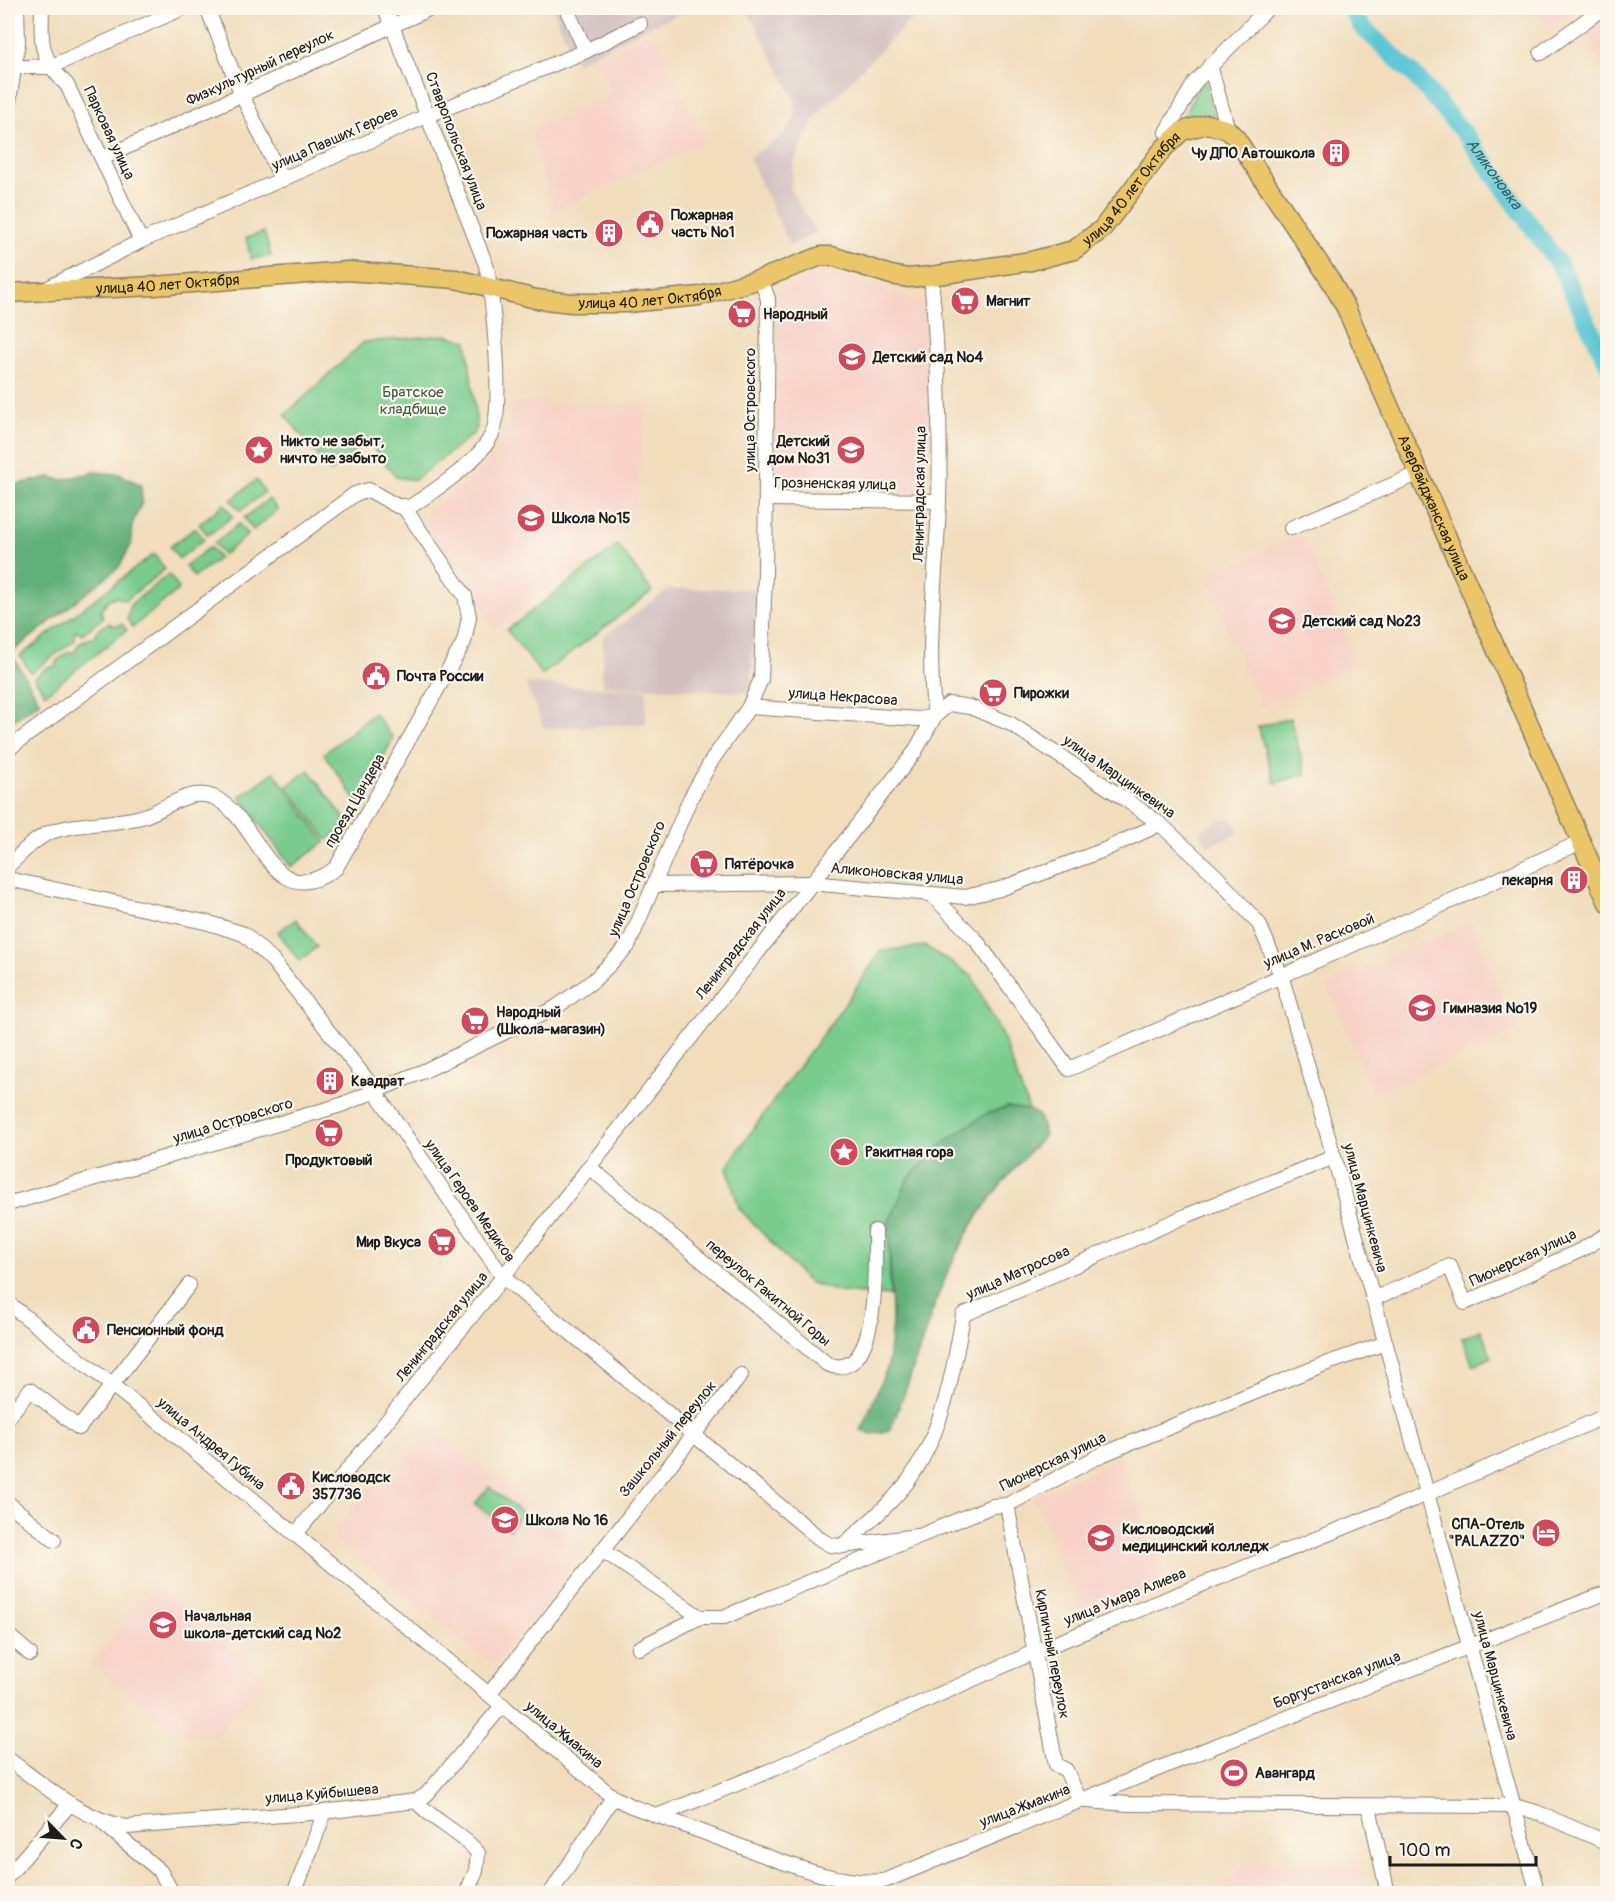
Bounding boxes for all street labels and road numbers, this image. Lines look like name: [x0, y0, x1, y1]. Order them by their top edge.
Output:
street label: Физкультурный переулок: [183, 25, 337, 111]
street label: Ставропольская улица: [421, 69, 491, 213]
street label: Парковая улица: [79, 83, 139, 183]
street label: улица Павших Героев: [268, 103, 401, 176]
street label: улица 40 лет Октября: [1078, 128, 1185, 251]
street label: улица 40 лет Октября: [95, 270, 240, 298]
street label: улица 40 лет Октября: [577, 281, 723, 313]
street label: улица Островского: [741, 348, 760, 473]
street label: Ленинградская улица: [909, 426, 931, 563]
street label: Азербайджанская улица: [1393, 432, 1474, 583]
street label: Грозненская улица: [774, 473, 896, 495]
street label: улица Некрасова: [787, 684, 898, 710]
street label: улица Марцинкевича: [1058, 731, 1179, 823]
street label: проезд Цандера: [320, 751, 390, 851]
street label: улица Островского: [604, 818, 670, 941]
street label: Аликоновская улица: [830, 859, 964, 889]
street label: Ленинградская улица: [691, 884, 790, 1004]
street label: улица М. Расковой: [1260, 909, 1377, 973]
street label: улица Островского: [170, 1094, 295, 1149]
street label: улица Героев Медиков: [420, 1135, 519, 1266]
street label: улица Марцинкевича: [1338, 1140, 1391, 1275]
street label: Пионерская улица: [1467, 1225, 1579, 1291]
street label: переулок Ракитной Горы: [702, 1235, 834, 1351]
street label: улица Матросова: [962, 1242, 1073, 1305]
street label: Ленинградская улица: [391, 1268, 492, 1387]
street label: Зашкольный переулок: [615, 1377, 721, 1501]
street label: улица Андрея Губина: [152, 1393, 269, 1495]
street label: Пионерская улица: [997, 1428, 1109, 1496]
street label: улица Умара Алиева: [1060, 1564, 1189, 1631]
street label: Кирпичный переулок: [1030, 1588, 1074, 1721]
street label: улица Марцинкевича: [1468, 1608, 1521, 1743]
street label: Боргустанская улица: [1271, 1647, 1403, 1713]
street label: улица Жмакина: [521, 1696, 607, 1773]
street label: улица Куйбышева: [264, 1780, 379, 1808]
street label: улица Жмакина: [976, 1780, 1073, 1832]

